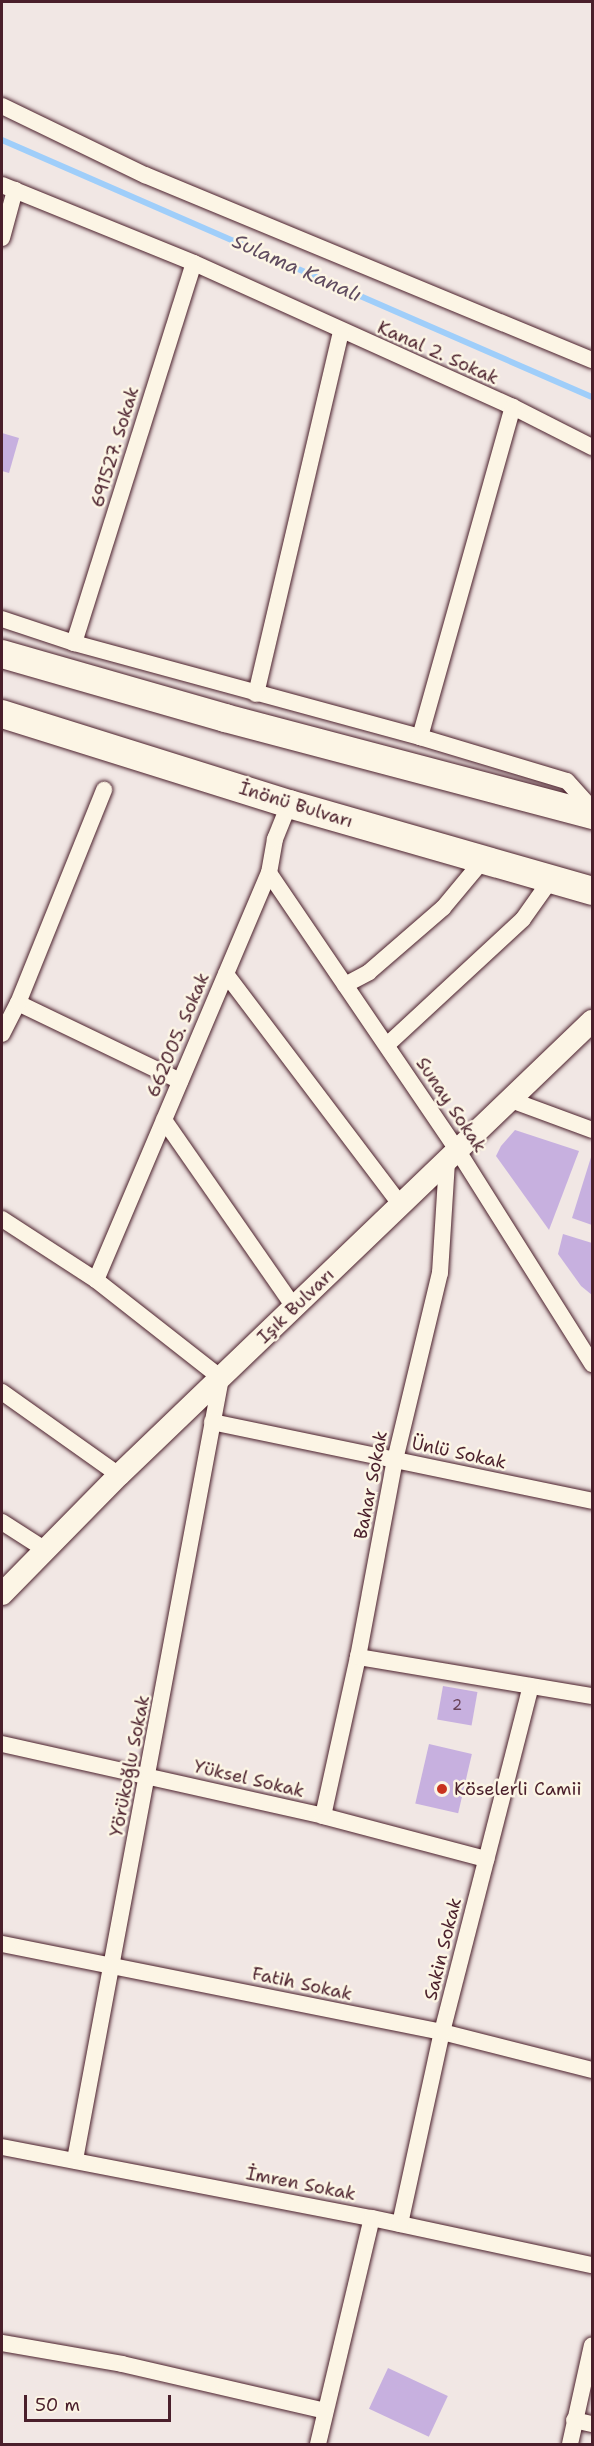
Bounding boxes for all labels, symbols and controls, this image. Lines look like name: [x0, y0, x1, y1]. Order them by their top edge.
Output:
water label: Sulama Kanalı: [229, 229, 365, 307]
street label: Kanal 2. Sokak: [374, 317, 502, 389]
street label: 691527. Sokak: [86, 384, 144, 510]
street label: İnönü Bulvarı: [236, 777, 356, 833]
street label: 662005. Sokak: [142, 969, 214, 1101]
street label: Sunay Sokak: [411, 1053, 491, 1157]
street label: Işık Bulvarı: [253, 1264, 339, 1348]
street label: Bahar Sokak: [350, 1429, 392, 1541]
street label: Ünlü Sokak: [410, 1432, 508, 1474]
street label: Yörükoğlu Sokak: [106, 1693, 154, 1839]
house number: 2: [452, 1697, 462, 1715]
street label: Yüksel Sokak: [192, 1756, 306, 1802]
place label: Köselerli Camii: [454, 1778, 582, 1800]
marker: Köselerli Camii: [435, 1782, 449, 1796]
street label: Sakin Sokak: [420, 1896, 466, 2002]
street label: Fatih Sokak: [250, 1963, 354, 2005]
street label: İmren Sokak: [244, 2163, 358, 2205]
scale bar: [27, 2383, 174, 2421]
text: 50 m: [35, 2393, 80, 2417]

